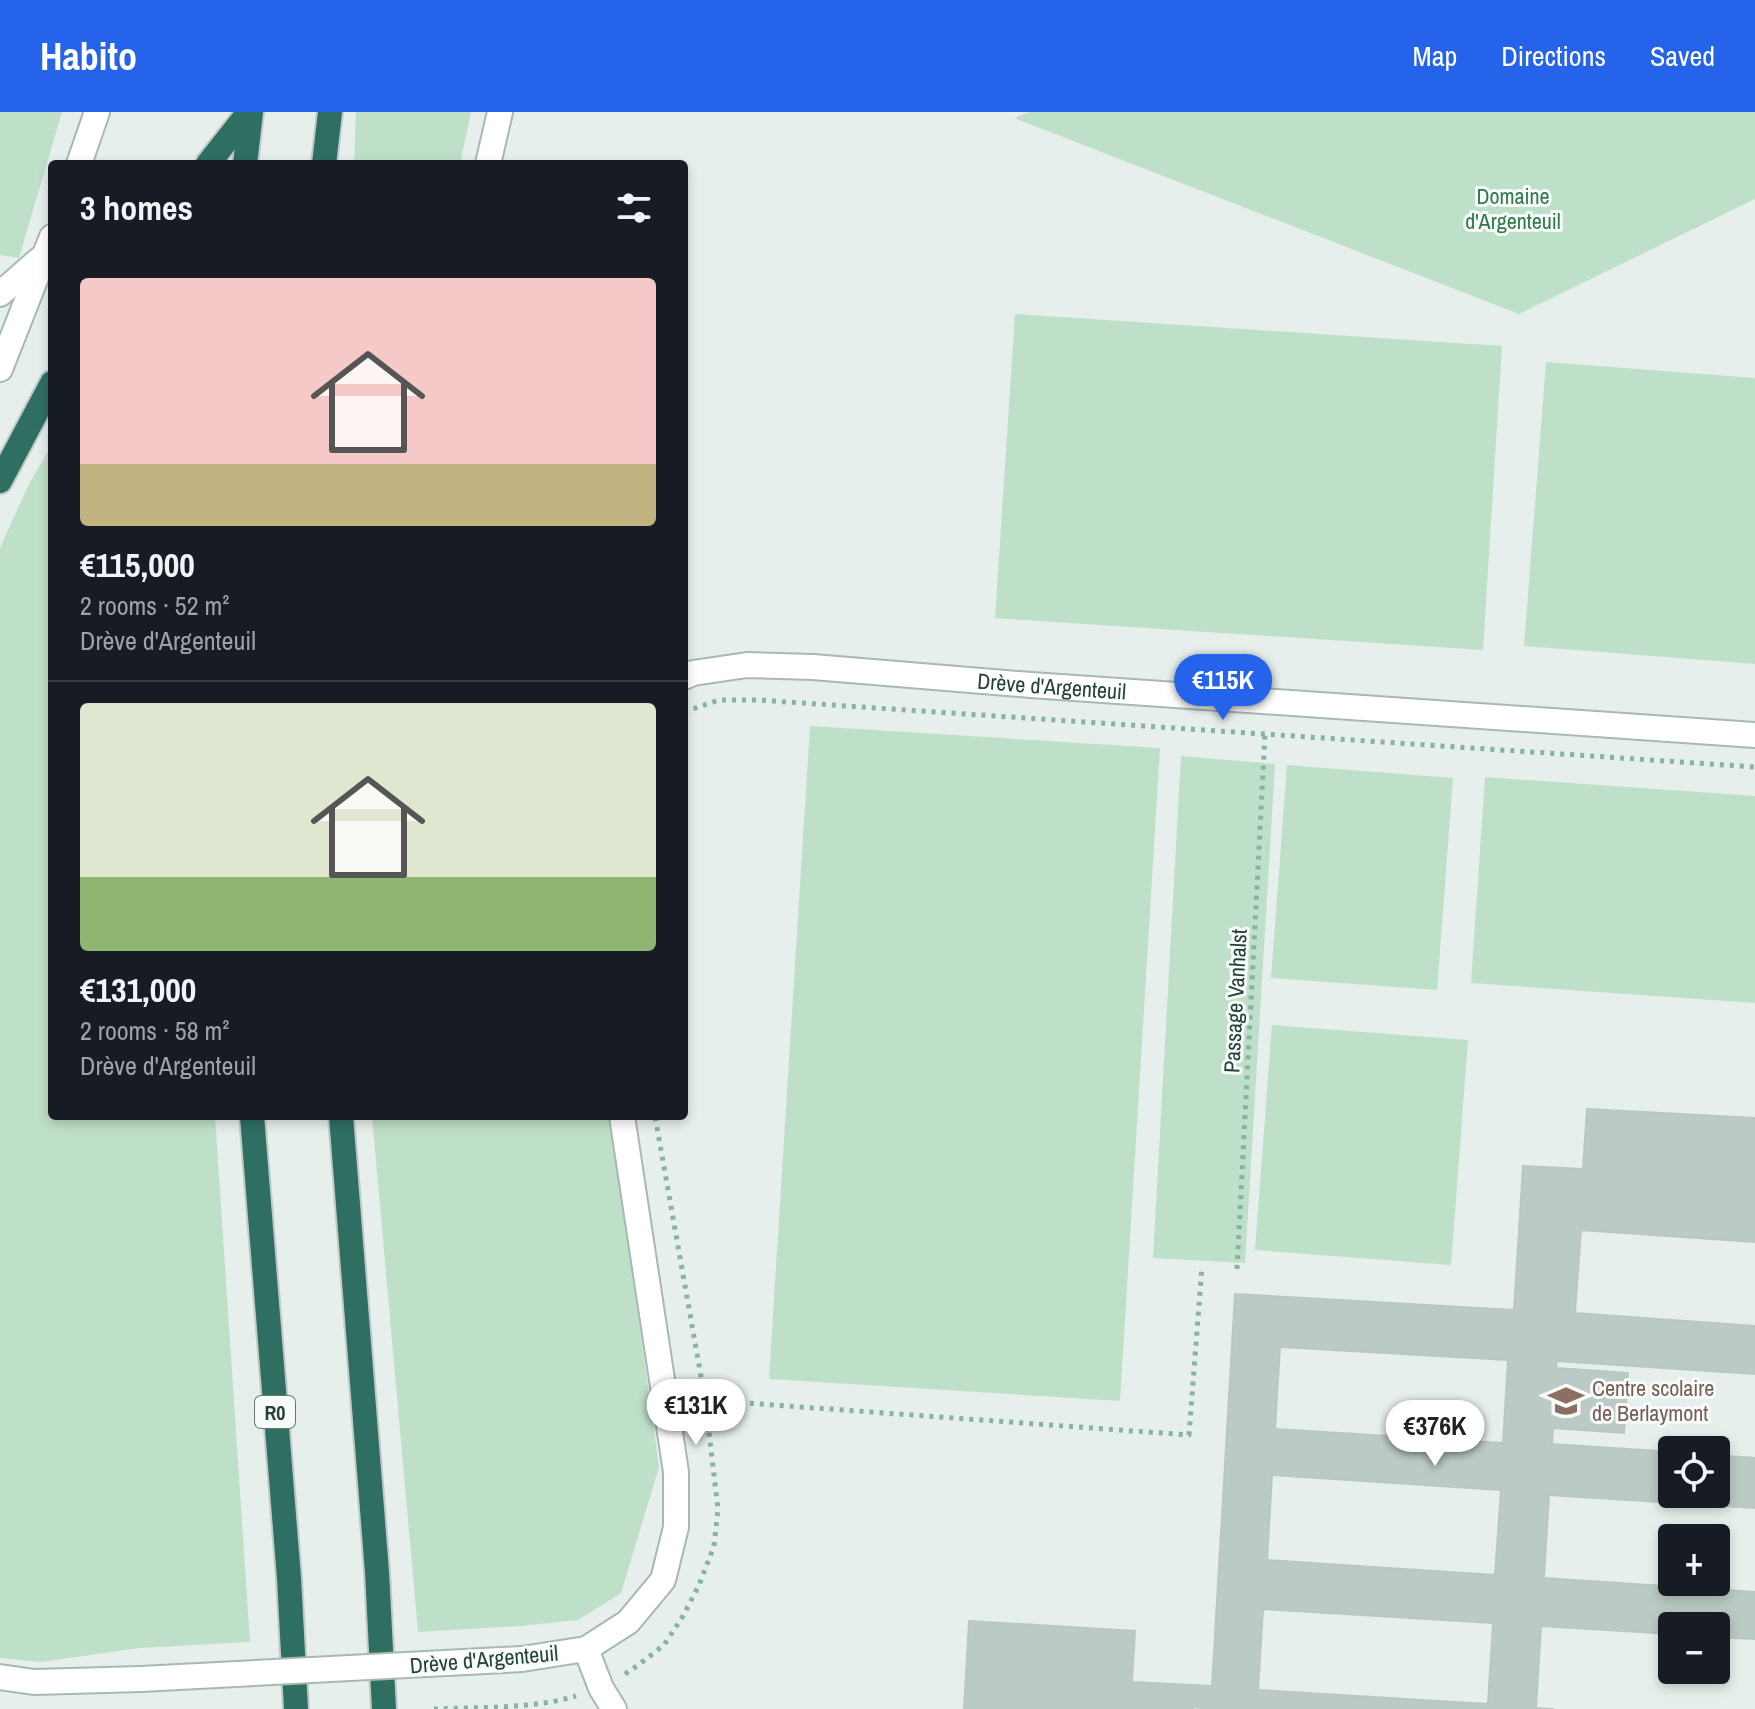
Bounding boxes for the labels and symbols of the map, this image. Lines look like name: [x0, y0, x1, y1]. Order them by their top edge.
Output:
park label: Domaine d'Argenteuil: [1465, 181, 1561, 236]
pin: €115K: [1167, 654, 1279, 722]
street label: Drève d'Argenteuil: [976, 666, 1127, 707]
street label: Passage Vanhalst: [1216, 928, 1254, 1074]
place label: Centre scolaire de Berlaymont: [1592, 1373, 1714, 1428]
pin: €131K: [640, 1379, 752, 1447]
school or university icon: Centre scolaire de Berlaymont: [1547, 1382, 1585, 1420]
road number: R0: [255, 1396, 295, 1428]
pin: €376K: [1379, 1400, 1491, 1468]
street label: Drève d'Argenteuil: [409, 1638, 559, 1680]

